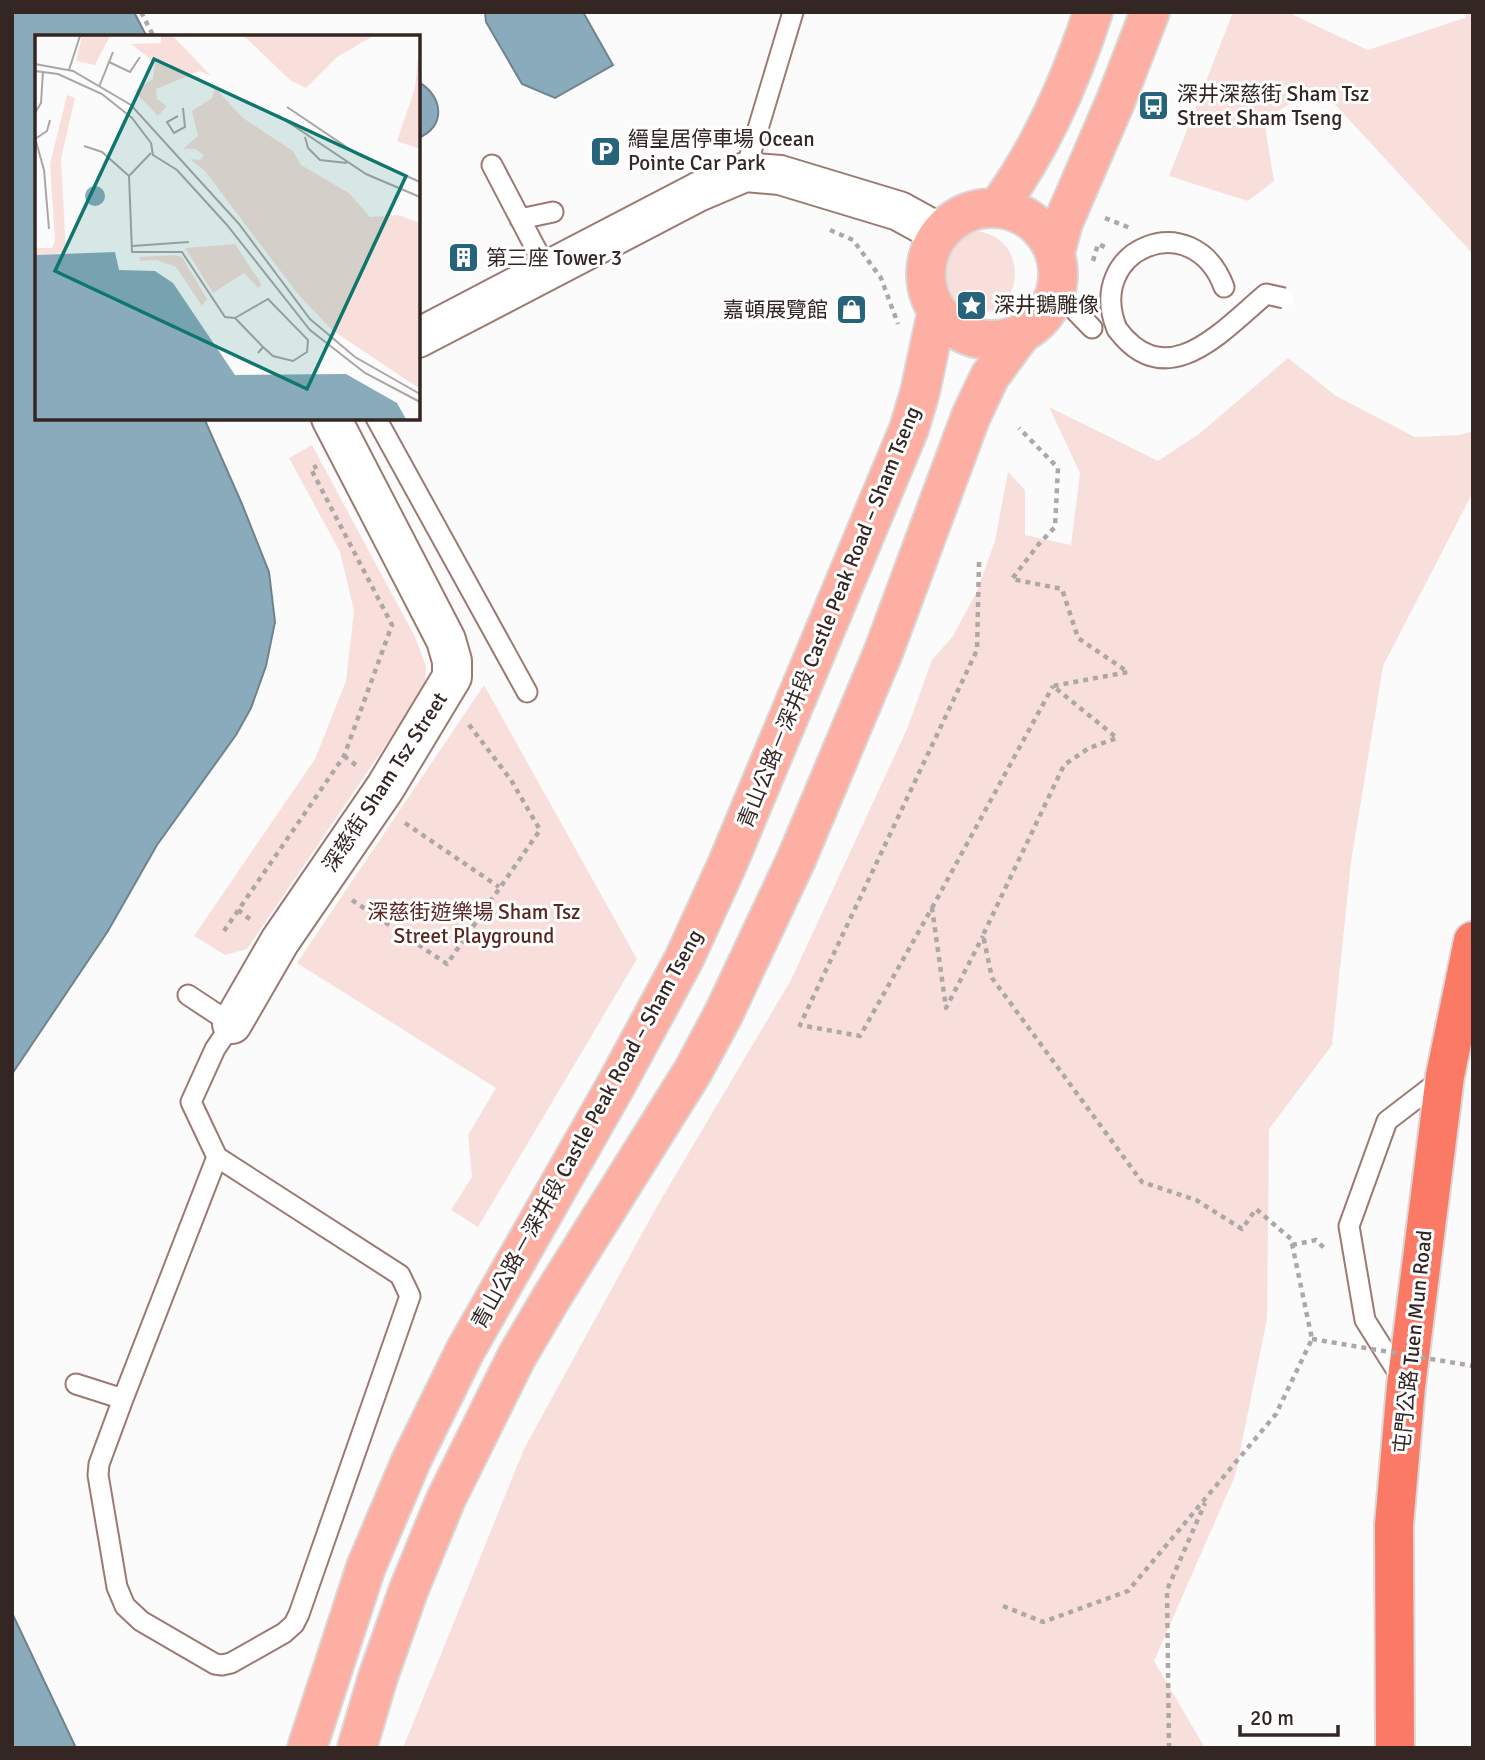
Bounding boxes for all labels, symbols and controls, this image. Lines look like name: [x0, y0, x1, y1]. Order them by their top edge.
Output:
inset map: [35, 35, 420, 420]
place label: 深井深慈街 Sham Tsz Street Sham Tseng: [1177, 81, 1369, 131]
bus stop icon: 深井深慈街 Sham Tsz Street Sham Tseng: [1137, 89, 1171, 123]
place label: 縉皇居停車場 Ocean Pointe Car Park: [628, 126, 815, 176]
parking icon: 縉皇居停車場 Ocean Pointe Car Park: [588, 134, 622, 168]
building icon: 第三座 Tower 3: [446, 241, 480, 275]
place label: 第三座 Tower 3: [486, 245, 622, 271]
place icon: 深井鵝雕像: [954, 288, 988, 322]
place label: 深井鵝雕像: [994, 292, 1099, 318]
shop icon: 嘉頓展覽館: [834, 293, 868, 327]
place label: 嘉頓展覽館: [723, 297, 828, 323]
street label: 青山公路－深井段 Castle Peak Road – Sham Tseng: [732, 402, 926, 832]
street label: 深慈街 Sham Tsz Street: [317, 687, 453, 877]
park label: 深慈街遊樂場 Sham Tsz Street Playground: [367, 899, 581, 949]
street label: 青山公路－深井段 Castle Peak Road – Sham Tseng: [466, 925, 708, 1333]
street label: 屯門公路 Tuen Mun Road: [1388, 1229, 1438, 1455]
scale bar: [1240, 1694, 1338, 1738]
text: 20 m: [1250, 1705, 1294, 1731]

